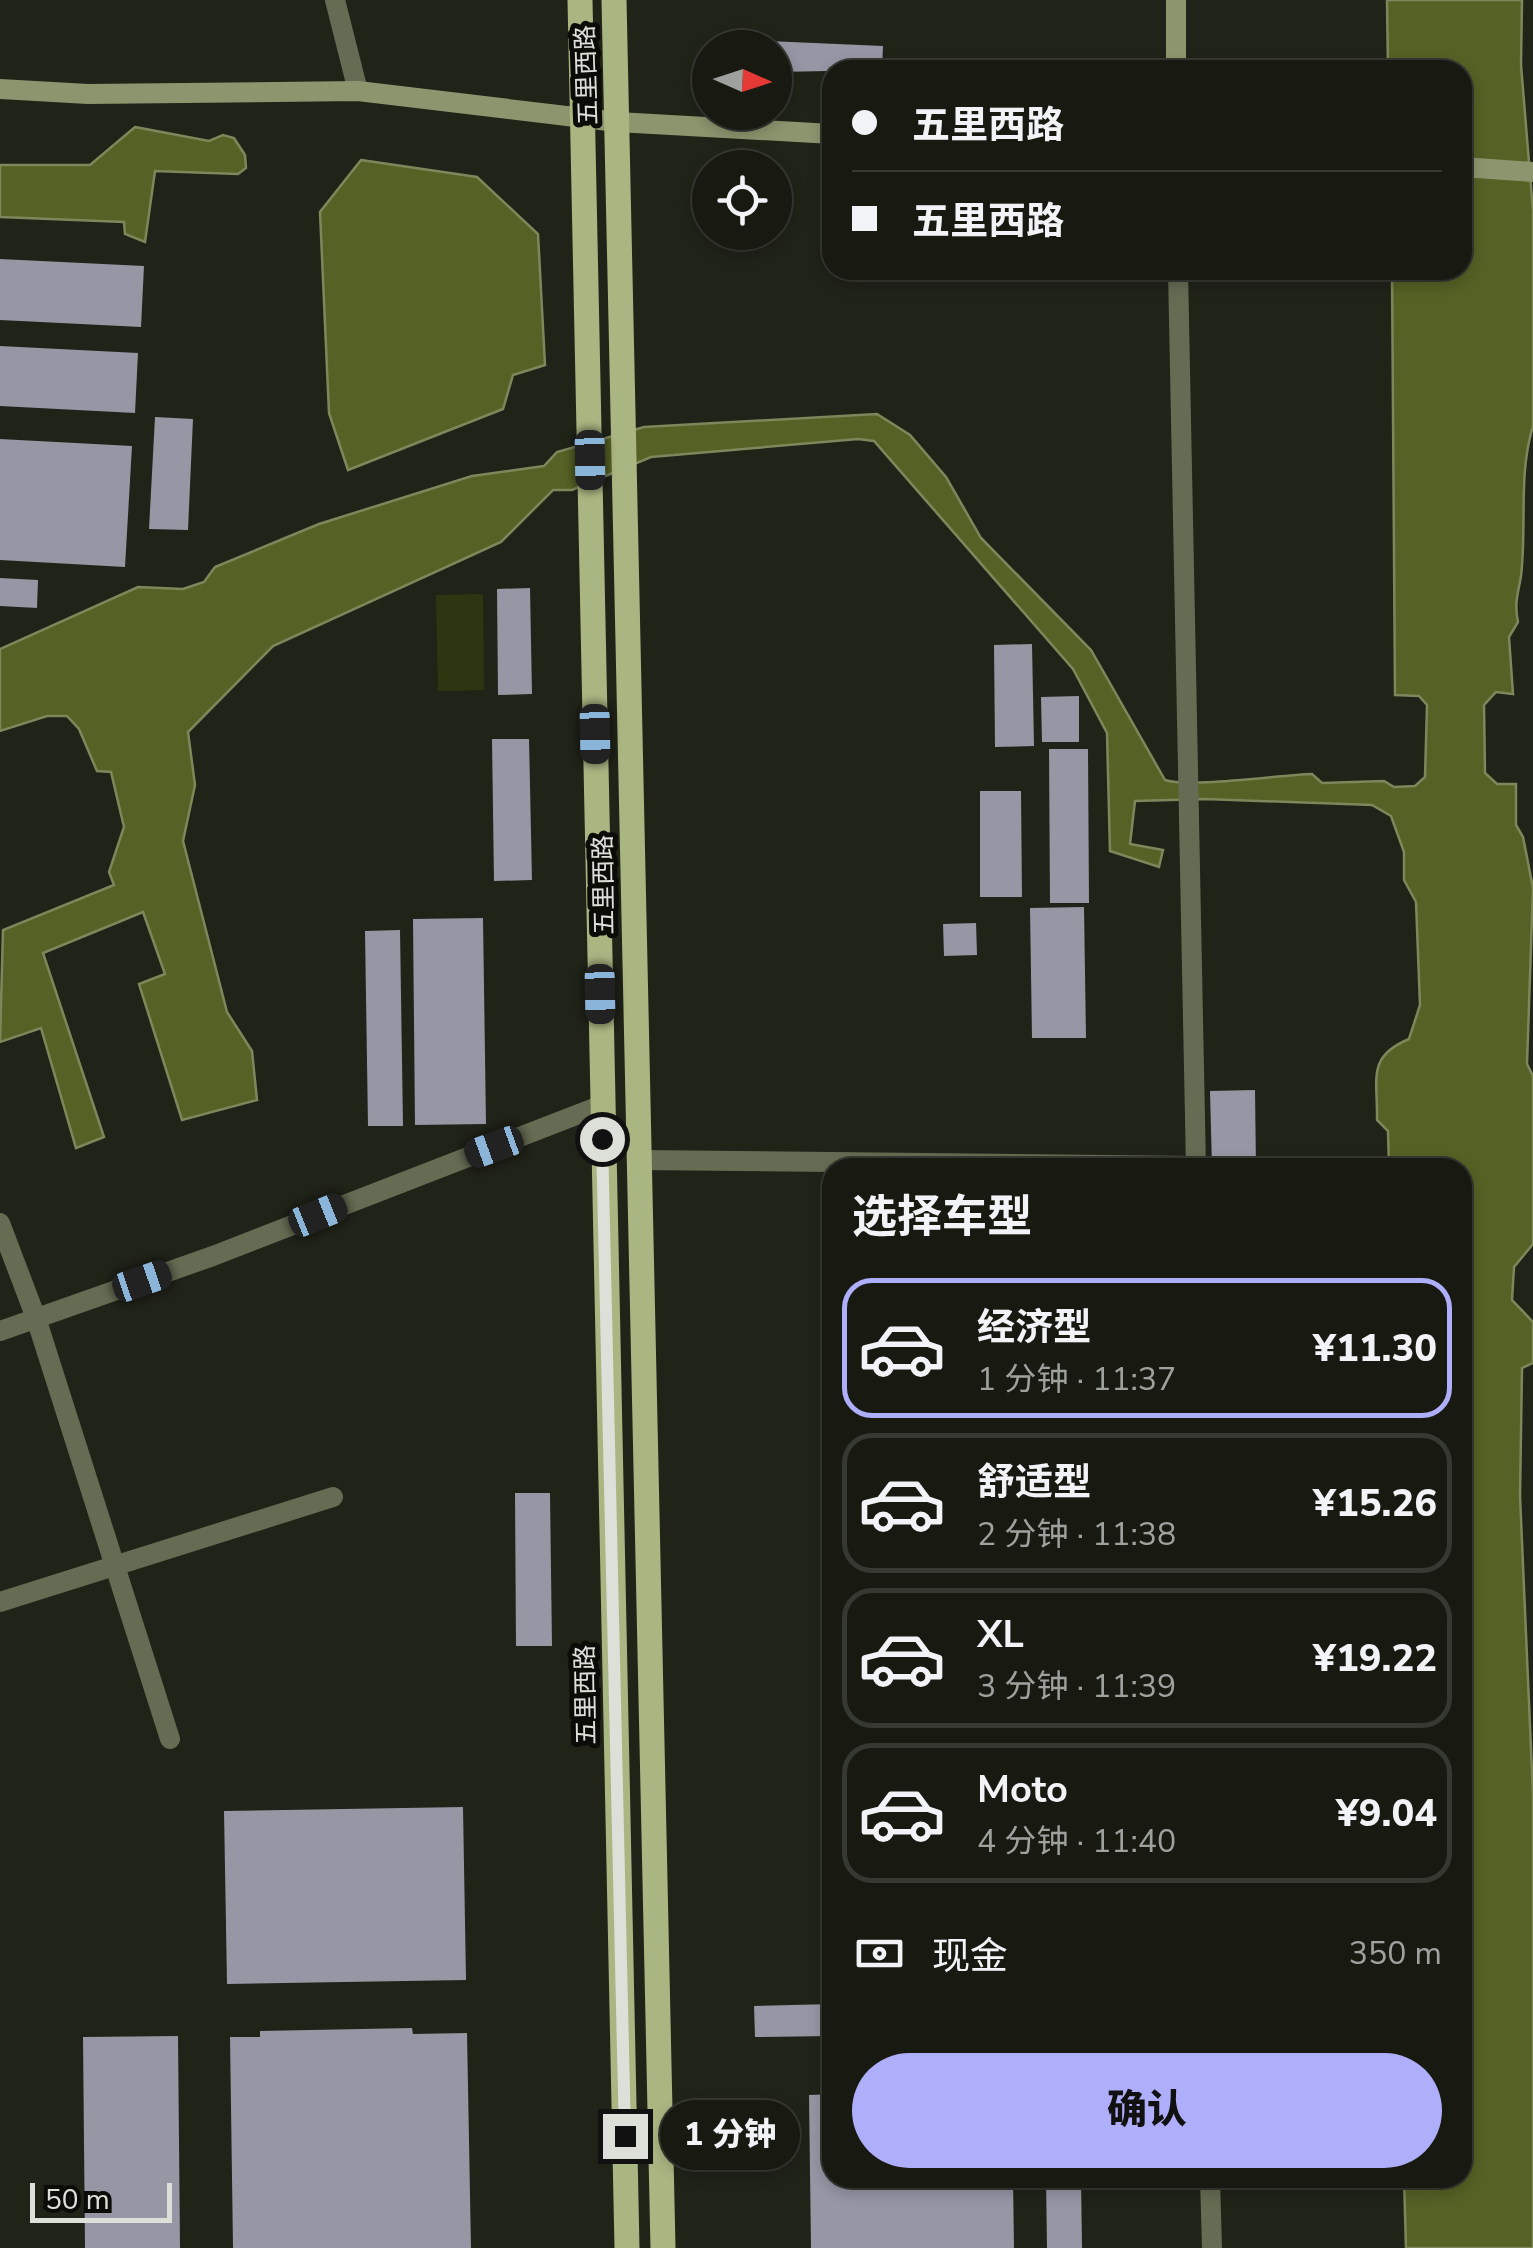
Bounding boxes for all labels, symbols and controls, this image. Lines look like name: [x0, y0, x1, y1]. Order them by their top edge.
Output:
street label: 五里西路: [568, 24, 606, 126]
north arrow: [692, 30, 792, 130]
map controls: [692, 30, 792, 250]
text: 五里西路: [912, 100, 1064, 151]
button: locate: [692, 150, 792, 250]
text: 五里西路: [912, 196, 1064, 247]
car: [574, 430, 606, 490]
car: [579, 704, 611, 764]
street label: 五里西路: [586, 835, 622, 935]
car: [584, 964, 616, 1024]
route start: [580, 1117, 625, 1162]
car: [461, 1123, 527, 1171]
text: 选择车型: [852, 1187, 1032, 1248]
car: [285, 1190, 351, 1240]
car: [109, 1257, 175, 1305]
text: 经济型: [977, 1302, 1091, 1353]
icon: car: [857, 1303, 947, 1393]
text: ¥11.30: [1313, 1323, 1437, 1374]
text: 1 分钟 · 11:37: [977, 1358, 1176, 1401]
text: 舒适型: [977, 1457, 1091, 1508]
icon: car: [857, 1458, 947, 1548]
text: ¥15.26: [1313, 1478, 1437, 1529]
text: 2 分钟 · 11:38: [977, 1513, 1176, 1556]
text: XL: [977, 1609, 1024, 1660]
icon: car: [857, 1613, 947, 1703]
text: ¥19.22: [1313, 1633, 1437, 1684]
street label: 五里西路: [568, 1645, 604, 1745]
text: 3 分钟 · 11:39: [977, 1665, 1176, 1708]
text: Moto: [977, 1764, 1068, 1815]
icon: car: [857, 1768, 947, 1858]
text: ¥9.04: [1336, 1788, 1437, 1839]
text: 4 分钟 · 11:40: [977, 1820, 1176, 1863]
icon: cash: [852, 1926, 907, 1981]
text: 现金: [932, 1931, 1008, 1982]
text: 350 m: [1349, 1932, 1442, 1975]
button: 确认: [852, 2053, 1442, 2168]
callout: 1 分钟: [660, 2101, 800, 2171]
text: 1 分钟: [684, 2113, 776, 2156]
route end: [603, 2114, 648, 2159]
scale bar: [30, 2178, 172, 2222]
text: 50 m: [45, 2181, 110, 2219]

